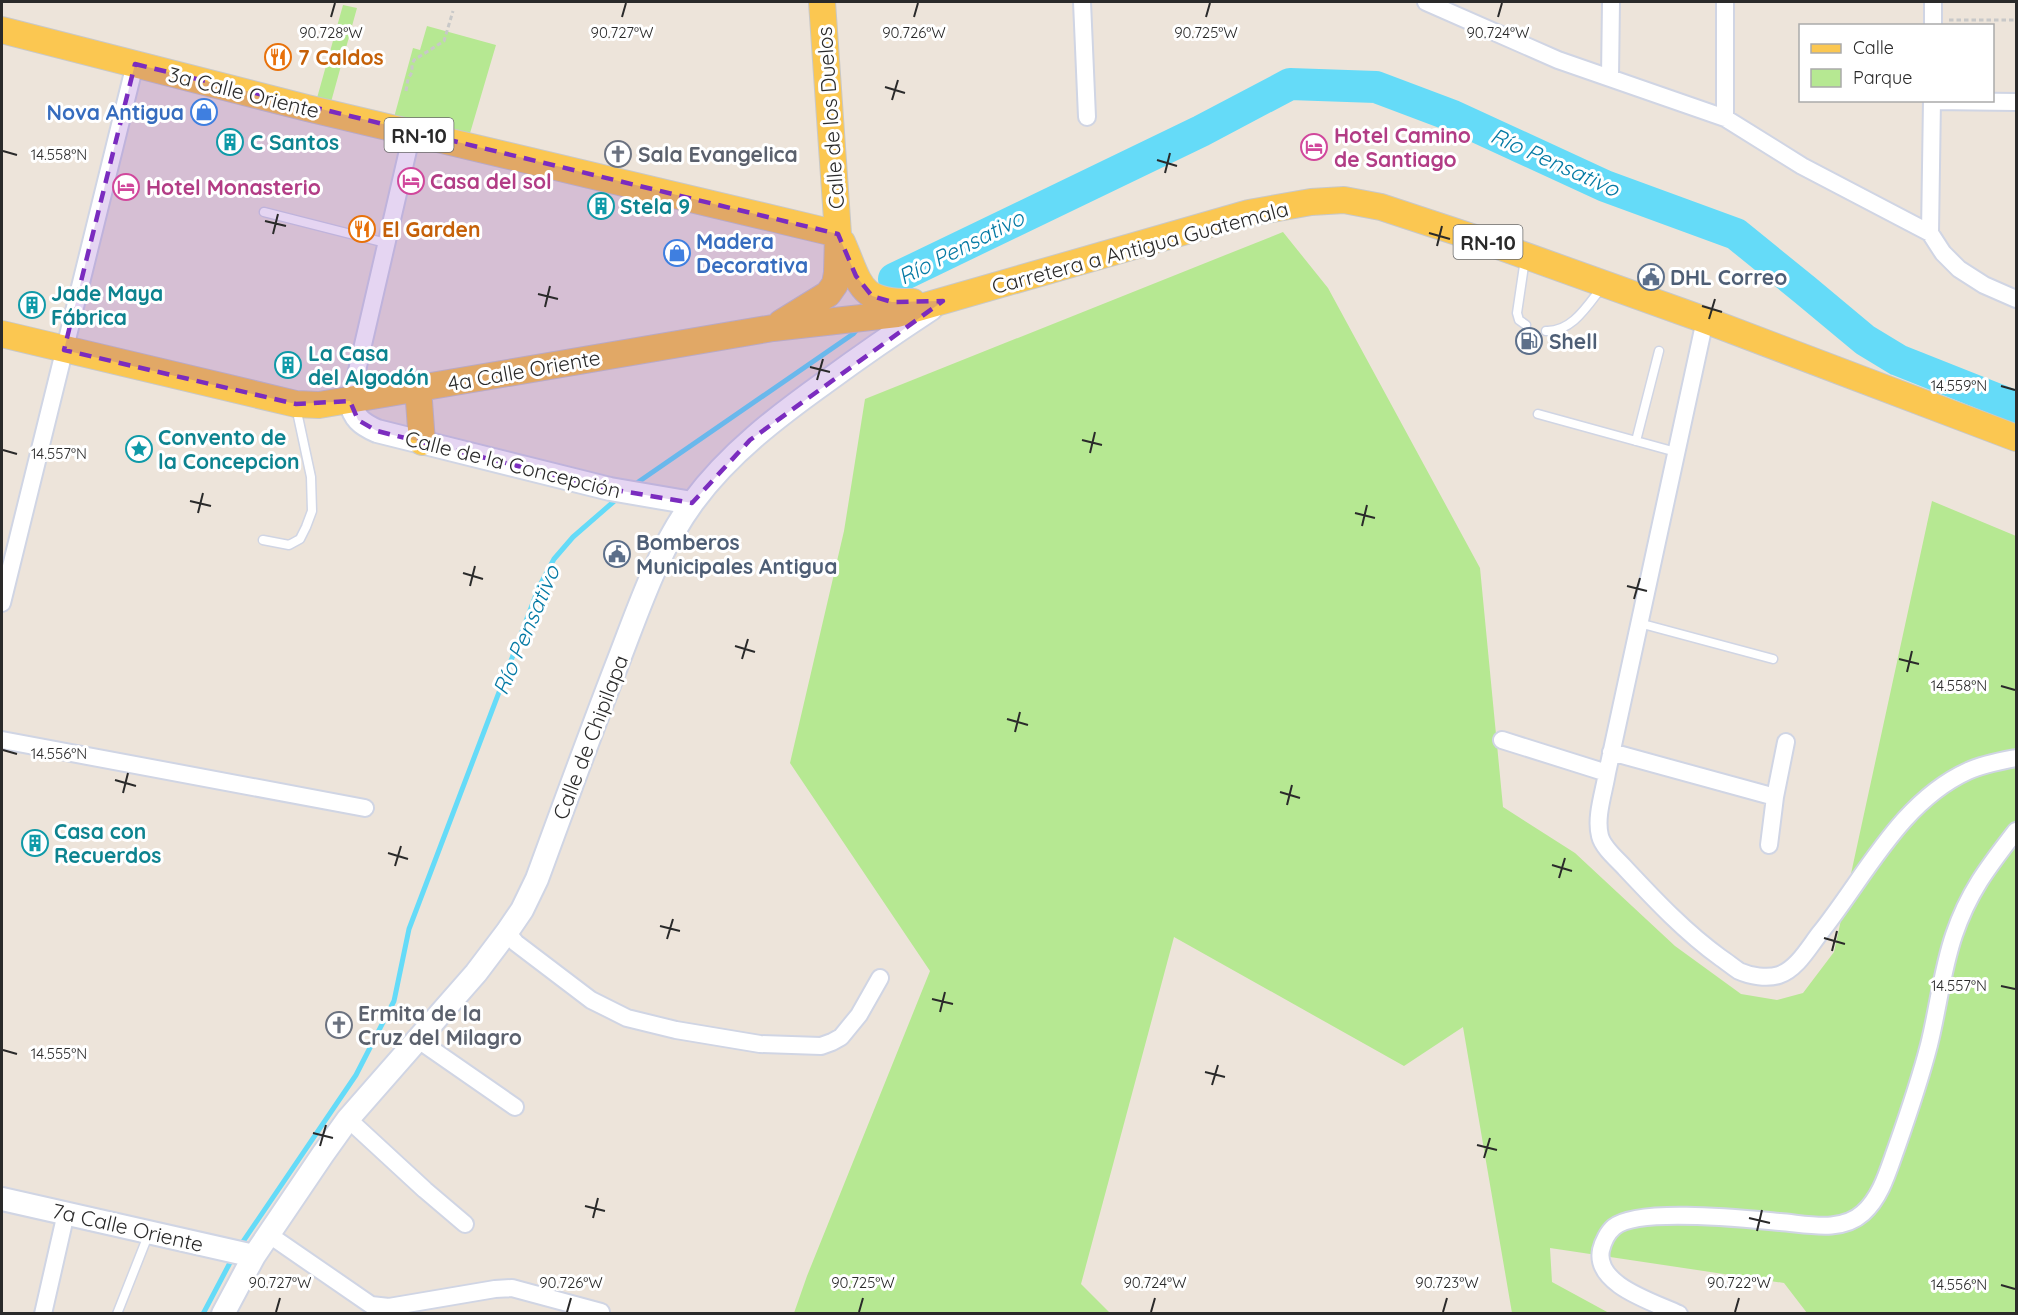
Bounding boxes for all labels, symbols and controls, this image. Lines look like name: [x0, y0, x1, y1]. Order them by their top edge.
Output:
text: 90.728°W: [299, 23, 363, 42]
text: 90.727°W: [591, 23, 654, 42]
text: 90.726°W: [882, 23, 946, 42]
text: 90.725°W: [1174, 23, 1238, 42]
text: 90.724°W: [1466, 23, 1530, 42]
legend: [1799, 24, 1994, 102]
street label: Calle de los Duelos: [811, 26, 849, 210]
text: Calle: [1853, 36, 1894, 59]
restaurant icon: 7 Caldos: [263, 42, 293, 72]
place label: 7 Caldos: [298, 44, 384, 70]
street label: 3a Calle Oriente: [166, 61, 322, 123]
text: Parque: [1853, 66, 1912, 89]
shop icon: Nova Antigua: [189, 97, 219, 127]
place label: Nova Antigua: [47, 99, 184, 125]
road number: RN-10: [384, 118, 454, 152]
water label: Río Pensativo: [1486, 121, 1625, 203]
place label: Hotel Camino de Santiago: [1334, 122, 1471, 172]
building icon: C Santos: [215, 127, 245, 157]
place label: C Santos: [250, 129, 339, 155]
hotel icon: Hotel Camino de Santiago: [1299, 132, 1329, 162]
church icon: Sala Evangelica: [603, 139, 633, 169]
place label: Sala Evangelica: [638, 141, 798, 167]
text: 14.558°N: [31, 145, 87, 164]
hotel icon: Casa del sol: [396, 166, 426, 196]
place label: Casa del sol: [430, 168, 552, 194]
hotel icon: Hotel Monasterio: [111, 172, 141, 202]
place label: Hotel Monasterio: [146, 174, 321, 200]
building icon: Stela 9: [586, 191, 616, 221]
place label: Stela 9: [620, 193, 690, 219]
street label: Carretera a Antigua Guatemala: [989, 195, 1291, 299]
water label: Río Pensativo: [893, 203, 1030, 291]
restaurant icon: El Garden: [347, 214, 377, 244]
place label: El Garden: [382, 216, 480, 242]
road number: RN-10: [1454, 225, 1522, 259]
place label: Madera Decorativa: [696, 228, 808, 278]
shop icon: Madera Decorativa: [662, 238, 692, 268]
public building icon: DHL Correo: [1636, 262, 1666, 292]
place label: DHL Correo: [1670, 264, 1787, 290]
place label: Jade Maya Fábrica: [51, 280, 163, 330]
building icon: Jade Maya Fábrica: [17, 290, 47, 320]
fuel station icon: Shell: [1514, 326, 1544, 356]
place label: Shell: [1549, 328, 1598, 354]
place label: La Casa del Algodón: [308, 340, 429, 390]
street label: 4a Calle Oriente: [446, 344, 602, 396]
building icon: La Casa del Algodón: [273, 350, 303, 380]
text: 14.559°N: [1931, 376, 1987, 395]
place label: Convento de la Concepcion: [158, 424, 300, 474]
street label: Calle de la Concepción: [402, 425, 624, 503]
place icon: Convento de la Concepcion: [124, 434, 154, 464]
text: 14.557°N: [31, 444, 87, 463]
place label: Bomberos Municipales Antigua: [636, 529, 837, 579]
public building icon: Bomberos Municipales Antigua: [602, 539, 632, 569]
water label: Río Pensativo: [486, 560, 566, 699]
street label: Calle de Chipilapa: [547, 651, 633, 823]
text: 14.558°N: [1931, 676, 1987, 695]
text: 14.556°N: [31, 744, 87, 763]
place label: Casa con Recuerdos: [54, 818, 161, 868]
building icon: Casa con Recuerdos: [20, 828, 50, 858]
text: 14.557°N: [1931, 976, 1987, 995]
place label: Ermita de la Cruz del Milagro: [358, 1000, 522, 1050]
church icon: Ermita de la Cruz del Milagro: [324, 1010, 354, 1040]
text: 14.555°N: [31, 1044, 87, 1063]
street label: 7a Calle Oriente: [50, 1197, 206, 1257]
text: 90.727°W: [249, 1273, 312, 1292]
text: 90.726°W: [539, 1273, 603, 1292]
text: 90.725°W: [831, 1273, 895, 1292]
text: 90.724°W: [1123, 1273, 1187, 1292]
text: 90.723°W: [1415, 1273, 1479, 1292]
text: 90.722°W: [1707, 1273, 1771, 1292]
text: 14.556°N: [1931, 1275, 1987, 1294]

